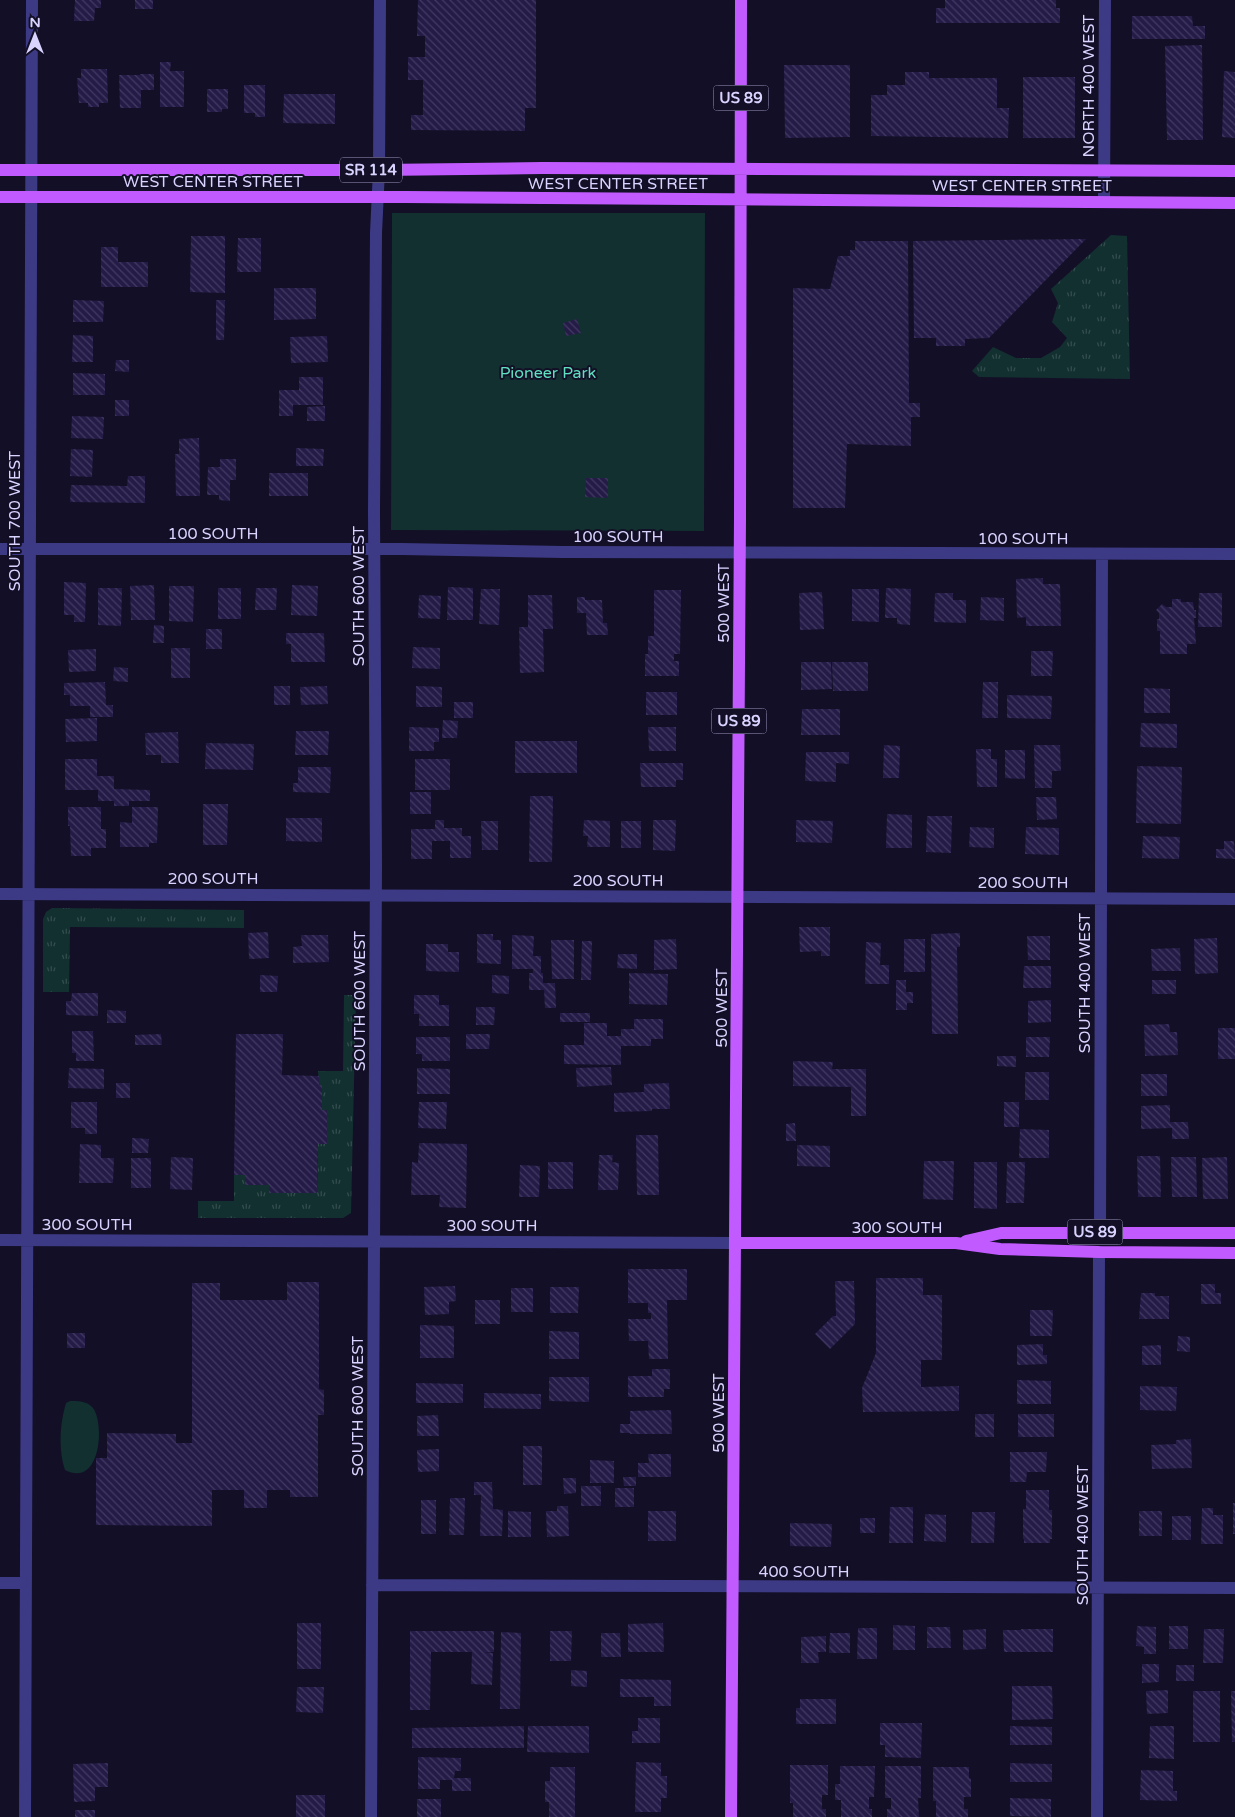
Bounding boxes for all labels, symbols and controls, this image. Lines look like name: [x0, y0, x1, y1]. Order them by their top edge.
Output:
north arrow: [10, 10, 60, 60]
text: N: [29, 14, 41, 31]
street label: NORTH 400 WEST: [1079, 14, 1099, 157]
road number: US 89: [714, 86, 768, 110]
road number: SR 114: [340, 158, 402, 182]
street label: WEST CENTER STREET: [123, 172, 303, 192]
street label: WEST CENTER STREET: [528, 174, 708, 194]
street label: WEST CENTER STREET: [932, 176, 1112, 196]
park label: Pioneer Park: [500, 363, 597, 383]
street label: SOUTH 700 WEST: [5, 450, 25, 591]
street label: 100 SOUTH: [167, 524, 259, 544]
street label: SOUTH 600 WEST: [349, 525, 369, 666]
street label: 100 SOUTH: [572, 527, 664, 547]
street label: 100 SOUTH: [977, 529, 1069, 549]
street label: 500 WEST: [714, 563, 734, 643]
road number: US 89: [712, 708, 766, 734]
street label: 200 SOUTH: [167, 869, 259, 889]
street label: 200 SOUTH: [572, 871, 664, 891]
street label: 200 SOUTH: [977, 873, 1069, 893]
street label: SOUTH 400 WEST: [1075, 912, 1095, 1053]
street label: SOUTH 600 WEST: [350, 930, 370, 1071]
street label: 500 WEST: [712, 968, 732, 1048]
street label: 300 SOUTH: [41, 1215, 133, 1235]
street label: 300 SOUTH: [446, 1216, 538, 1236]
street label: 300 SOUTH: [851, 1218, 943, 1238]
road number: US 89: [1068, 1220, 1122, 1244]
street label: SOUTH 600 WEST: [348, 1335, 368, 1476]
street label: 500 WEST: [709, 1373, 729, 1453]
street label: SOUTH 400 WEST: [1073, 1464, 1093, 1605]
street label: 400 SOUTH: [758, 1562, 850, 1582]

